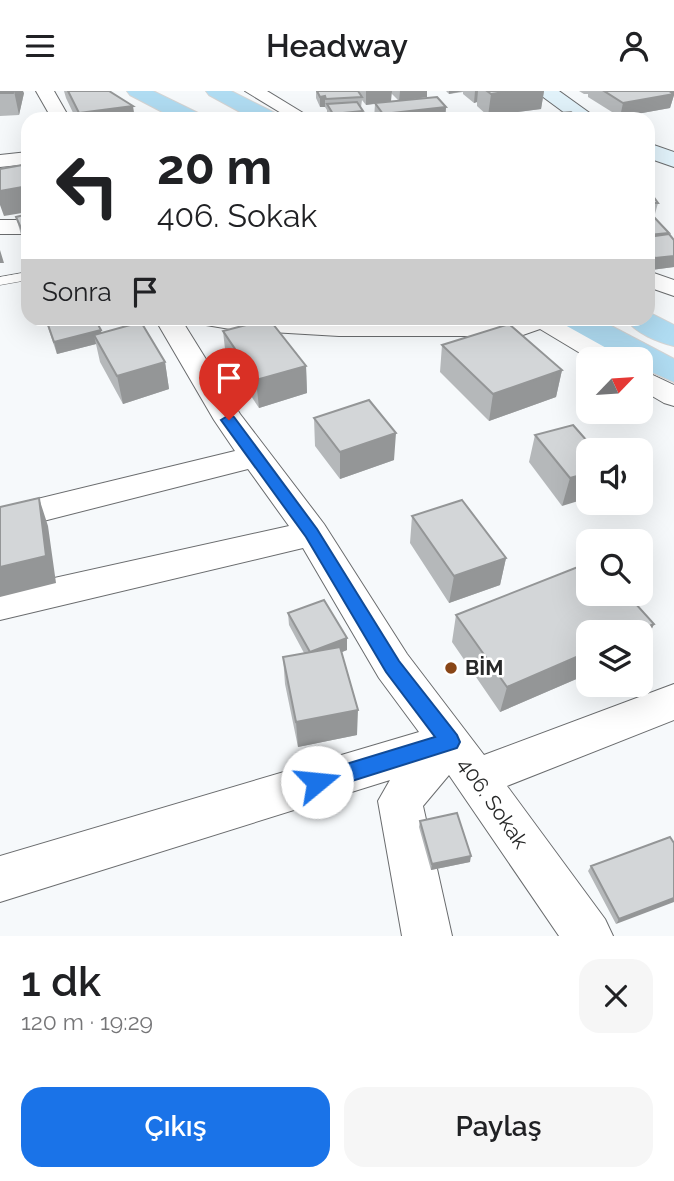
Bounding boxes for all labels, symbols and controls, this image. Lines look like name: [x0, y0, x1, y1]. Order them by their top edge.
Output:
icon: menu: [21, 27, 59, 65]
text: Headway: [266, 27, 408, 64]
icon: person: [615, 27, 653, 65]
text: 20 m: [157, 138, 272, 195]
icon: left: [42, 140, 133, 231]
text: 406. Sokak: [157, 197, 317, 234]
icon: arrive: [126, 273, 164, 311]
text: Sonra: [42, 277, 112, 307]
north arrow: [576, 347, 653, 423]
map controls: [576, 347, 653, 697]
pin: [199, 348, 259, 420]
icon: arrive: [210, 359, 248, 397]
button: sound: [576, 438, 653, 515]
button: search: [576, 529, 653, 606]
button: layers: [576, 620, 653, 697]
place label: BİM: [465, 655, 503, 680]
marker: BİM: [443, 660, 459, 676]
position arrow: [280, 745, 354, 819]
street label: 406. Sokak: [453, 752, 534, 853]
text: 1 dk: [21, 957, 101, 1006]
button: close: [579, 959, 653, 1033]
text: 120 m · 19:29: [21, 1008, 153, 1035]
button: Çıkış: [21, 1087, 330, 1167]
button: Paylaş: [344, 1087, 653, 1167]

